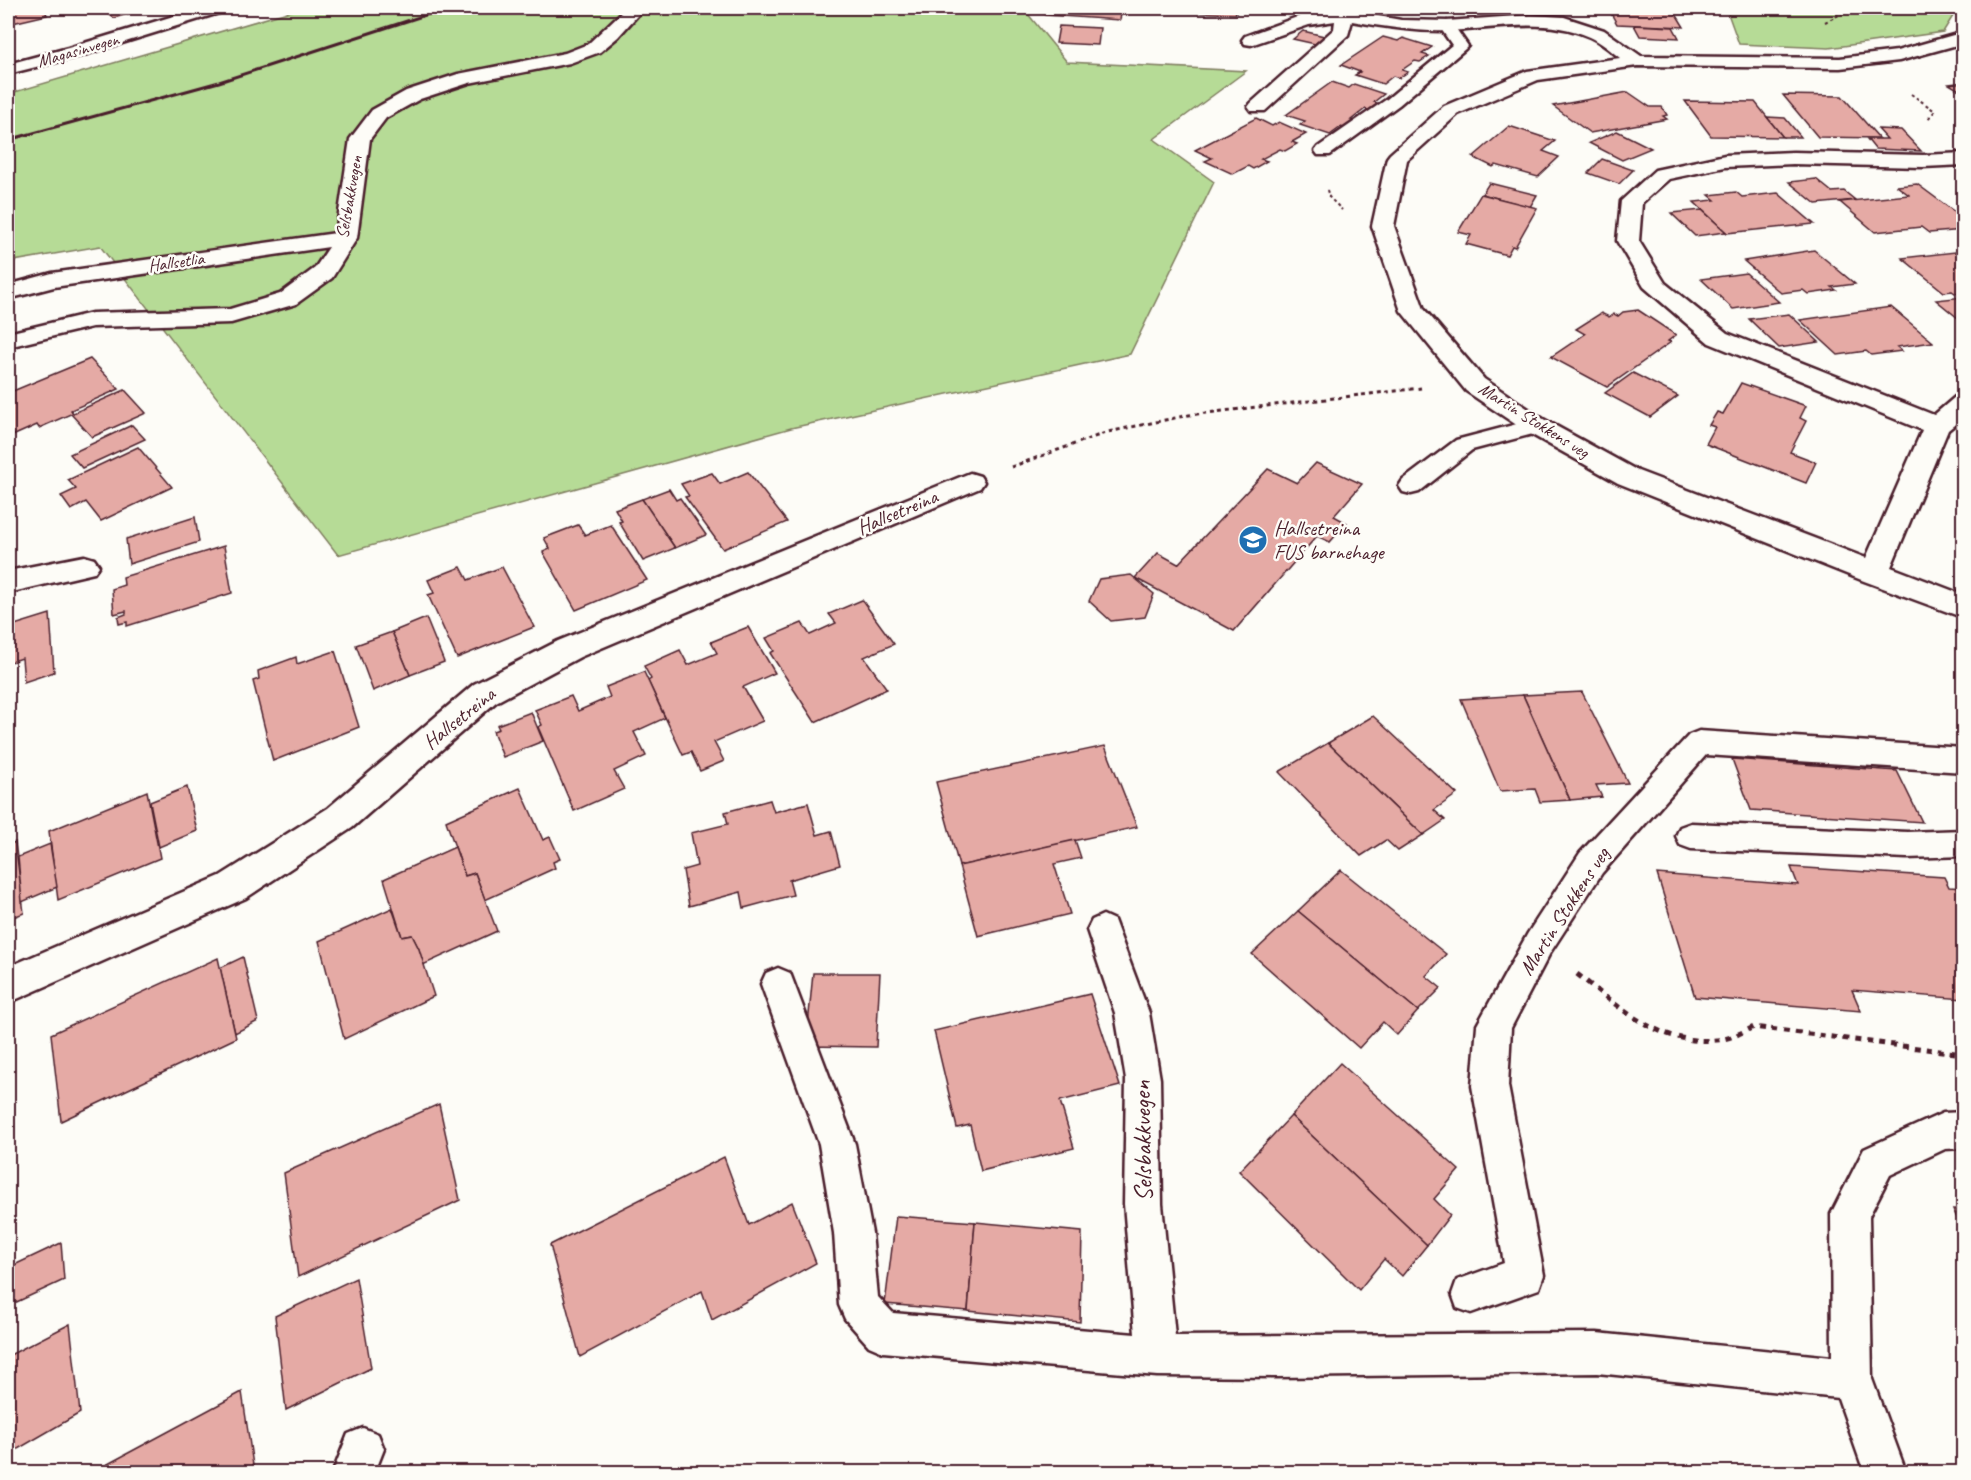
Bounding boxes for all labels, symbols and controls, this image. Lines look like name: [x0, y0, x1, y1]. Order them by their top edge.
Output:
street label: Magasinvegen: [35, 28, 122, 72]
street label: Selsbakkvegen: [331, 153, 367, 240]
street label: Hallsetlia: [147, 247, 207, 277]
street label: Martin Stokkens veg: [1475, 377, 1595, 464]
street label: Hallsetreina: [853, 483, 943, 541]
place label: Hallsetreina FUS barnehage: [1274, 515, 1386, 565]
school or university icon: Hallsetreina FUS barnehage: [1237, 524, 1269, 556]
street label: Hallsetreina: [418, 680, 502, 755]
street label: Martin Stokkens veg: [1513, 841, 1616, 980]
street label: Selsbakkvegen: [1125, 1080, 1160, 1202]

